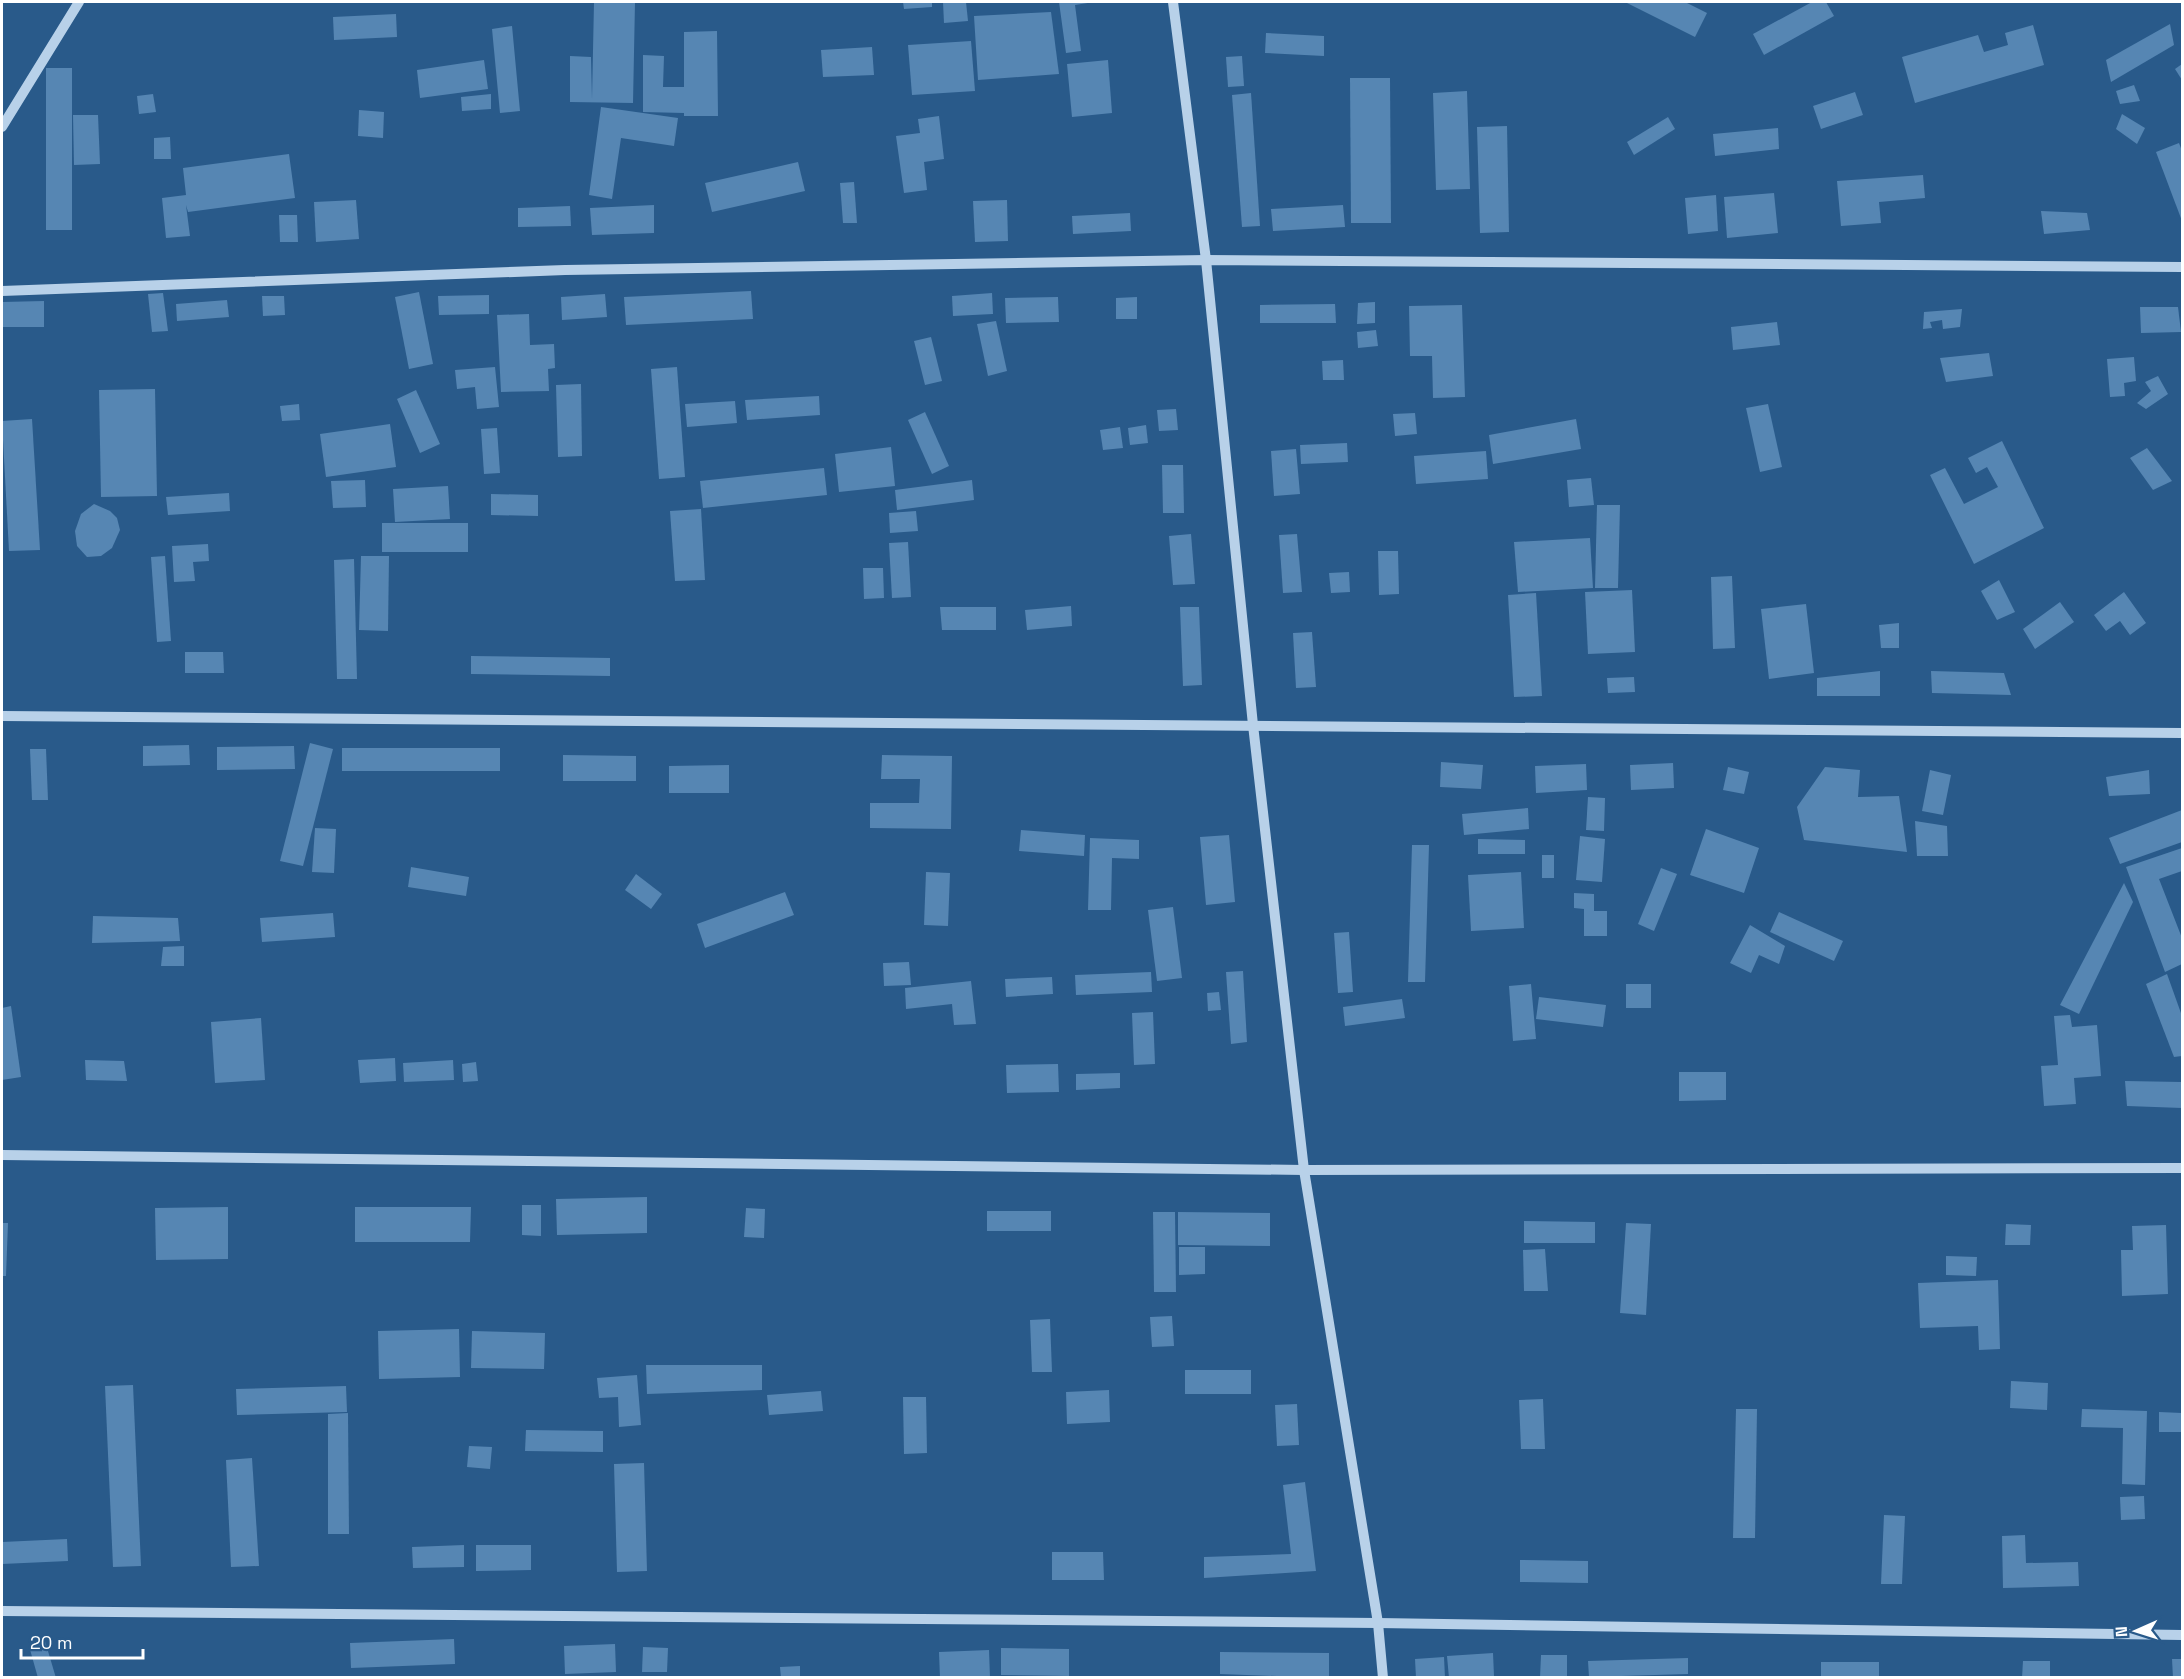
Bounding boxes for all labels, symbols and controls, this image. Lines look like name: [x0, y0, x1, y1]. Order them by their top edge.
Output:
north arrow: [2106, 1601, 2166, 1661]
scale bar: [21, 1622, 142, 1660]
text: N: [2111, 1626, 2132, 1638]
text: 20 m: [30, 1631, 73, 1654]

